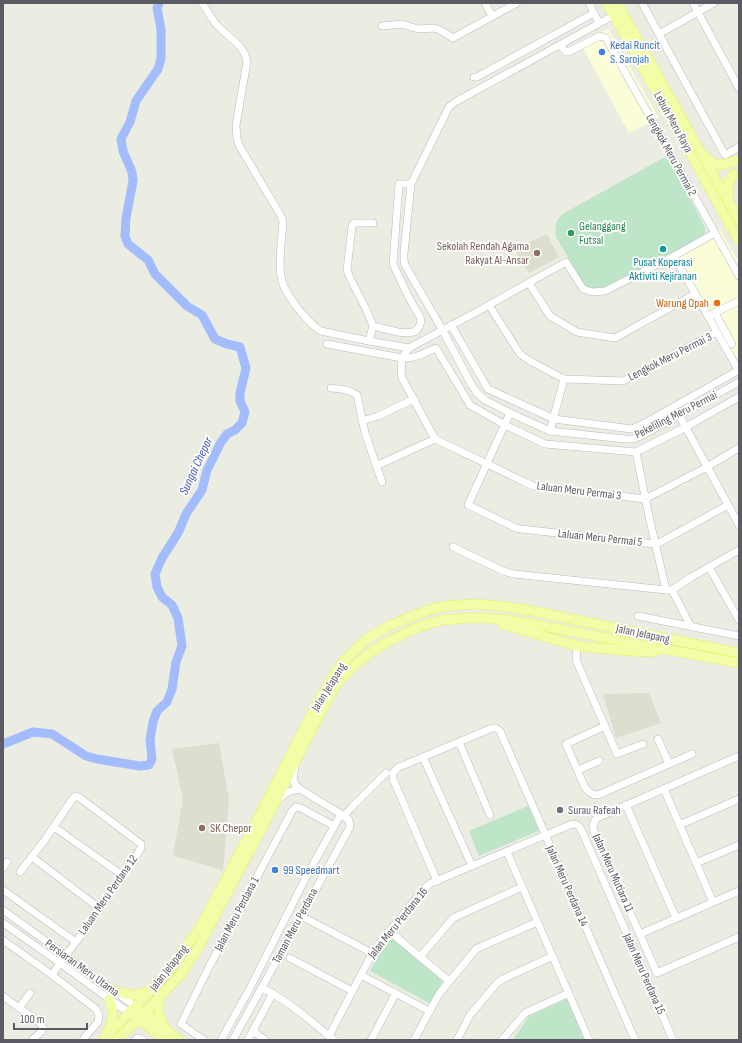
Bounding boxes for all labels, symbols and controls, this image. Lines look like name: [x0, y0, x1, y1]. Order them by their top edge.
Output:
place label: Kedai Runcit S. Sarojah: [610, 38, 661, 67]
marker: Kedai Runcit S. Sarojah: [597, 47, 607, 57]
street label: Lebuh Meru Raya: [650, 89, 696, 155]
street label: Lengkok Meru Permai 2: [642, 111, 700, 199]
place label: Gelanggang Futsal: [579, 219, 626, 248]
marker: Gelanggang Futsal: [566, 228, 576, 238]
place label: Sekolah Rendah Agama Rakyat Al-Ansar: [437, 239, 530, 268]
marker: Pusat Koperasi Aktiviti Kejiranan: [658, 244, 668, 254]
marker: Sekolah Rendah Agama Rakyat Al-Ansar: [532, 248, 542, 258]
place label: Pusat Koperasi Aktiviti Kejiranan: [628, 255, 697, 284]
place label: Warung Opah: [656, 296, 709, 311]
marker: Warung Opah: [712, 298, 722, 308]
street label: Lengkok Meru Permai 3: [626, 329, 714, 385]
street label: Pekeliling Meru Permai: [632, 388, 720, 442]
water label: Sungai Chepor: [176, 433, 217, 498]
street label: Laluan Meru Permai 3: [536, 478, 622, 504]
street label: Laluan Meru Permai 5: [557, 526, 643, 550]
street label: Jalan Jelapang: [614, 621, 671, 647]
street label: Jalan Jelapang: [308, 660, 350, 715]
place label: Surau Rafeah: [568, 803, 621, 818]
marker: Surau Rafeah: [555, 805, 565, 815]
place label: SK Chepor: [210, 821, 252, 836]
marker: SK Chepor: [197, 823, 207, 833]
street label: Jalan Meru Mutiara 11: [589, 831, 637, 915]
street label: Jalan Meru Perdana 14: [542, 842, 592, 929]
street label: Laluan Meru Perdana 12: [75, 852, 141, 938]
place label: 99 Speedmart: [283, 863, 340, 878]
marker: 99 Speedmart: [270, 865, 280, 875]
street label: Jalan Meru Perdana 1: [211, 874, 263, 955]
street label: Jalan Meru Perdana 16: [364, 884, 431, 962]
street label: Taman Meru Perdana: [269, 886, 321, 966]
street label: Jalan Meru Perdana 15: [619, 930, 669, 1017]
street label: Persiaran Meru Utama: [42, 936, 122, 1000]
street label: Jalan Jelapang: [146, 942, 192, 995]
scale bar: [14, 1005, 87, 1031]
text: 100 m: [20, 1012, 45, 1027]

